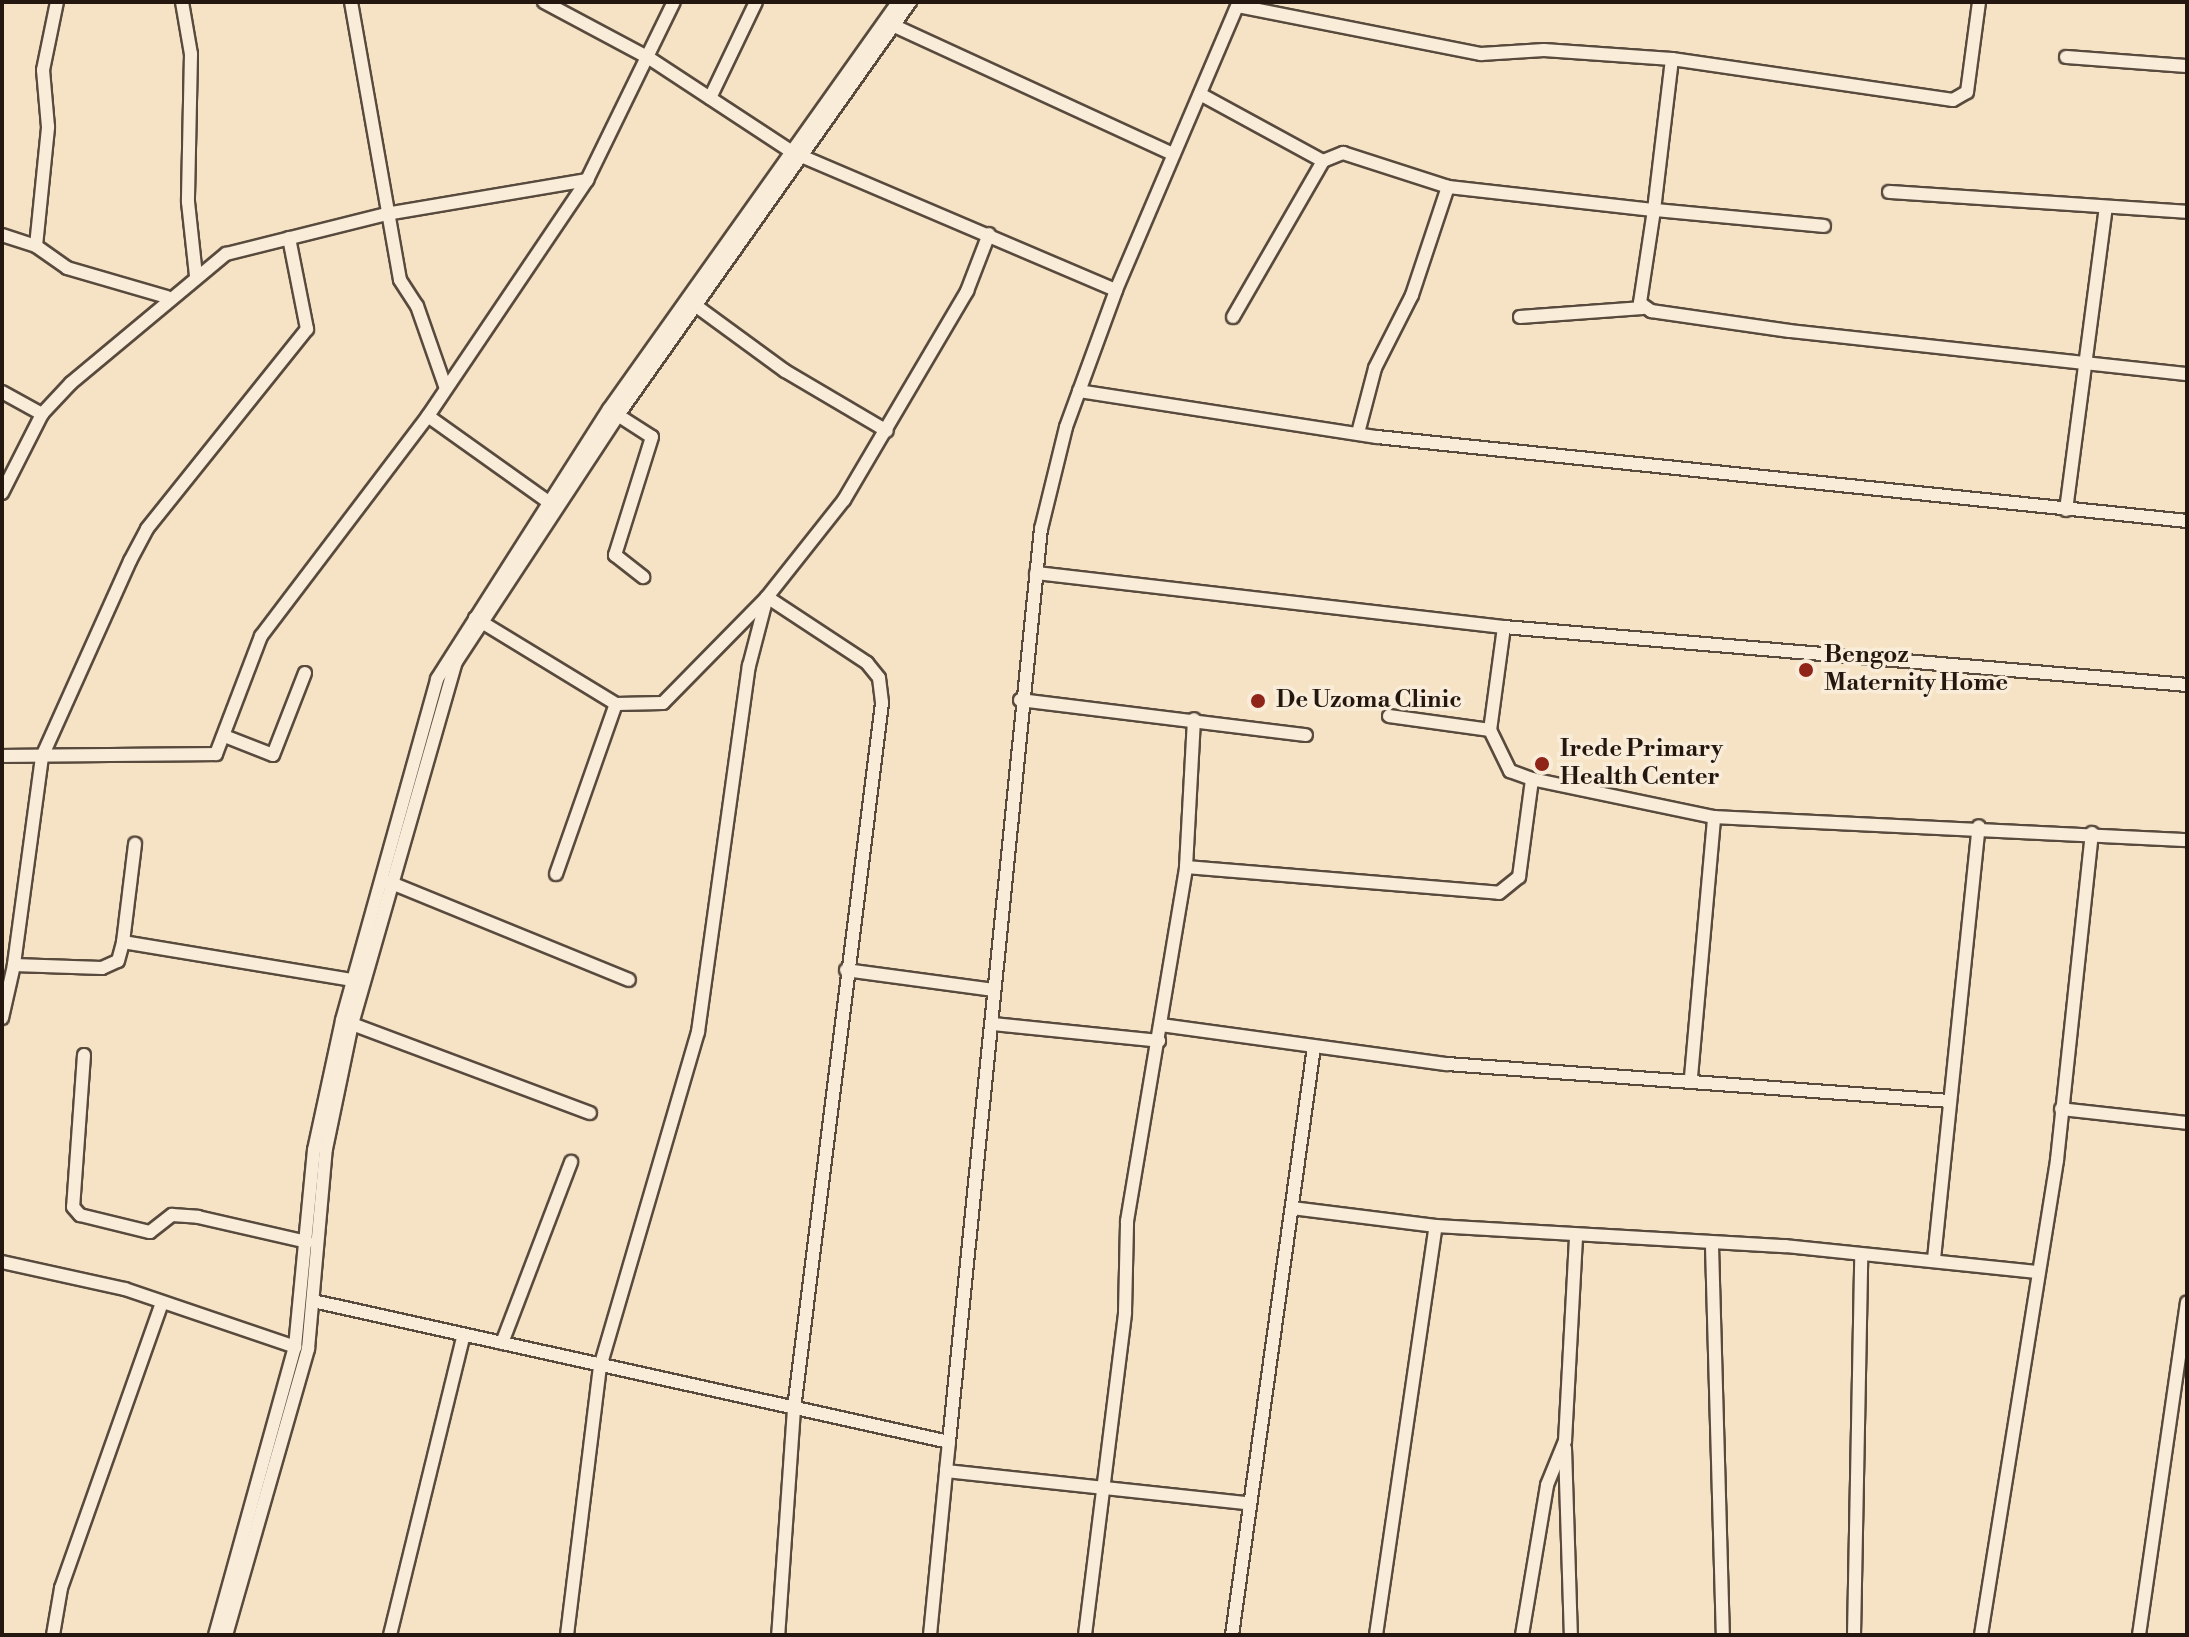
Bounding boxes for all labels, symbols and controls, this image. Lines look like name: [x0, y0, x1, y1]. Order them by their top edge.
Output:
place label: Bengoz Maternity Home: [1824, 642, 2008, 698]
marker: Bengoz Maternity Home: [1795, 659, 1817, 681]
place label: De Uzoma Clinic: [1276, 687, 1462, 715]
marker: De Uzoma Clinic: [1247, 690, 1269, 712]
place label: Irede Primary Health Center: [1560, 736, 1723, 792]
marker: Irede Primary Health Center: [1531, 753, 1553, 775]

